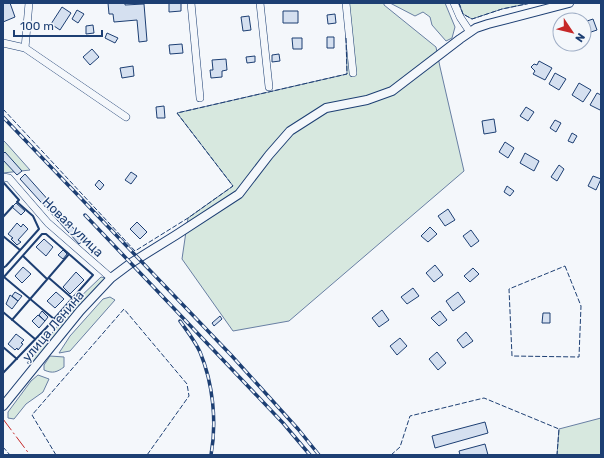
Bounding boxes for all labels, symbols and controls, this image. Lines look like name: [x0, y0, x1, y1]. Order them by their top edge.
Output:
scale bar: [14, 12, 102, 38]
north arrow: [552, 12, 592, 52]
text: 100 m: [20, 19, 54, 33]
text: N: [572, 30, 587, 44]
street label: Новая улица: [39, 194, 107, 260]
street label: улица Ленина: [19, 287, 87, 365]

